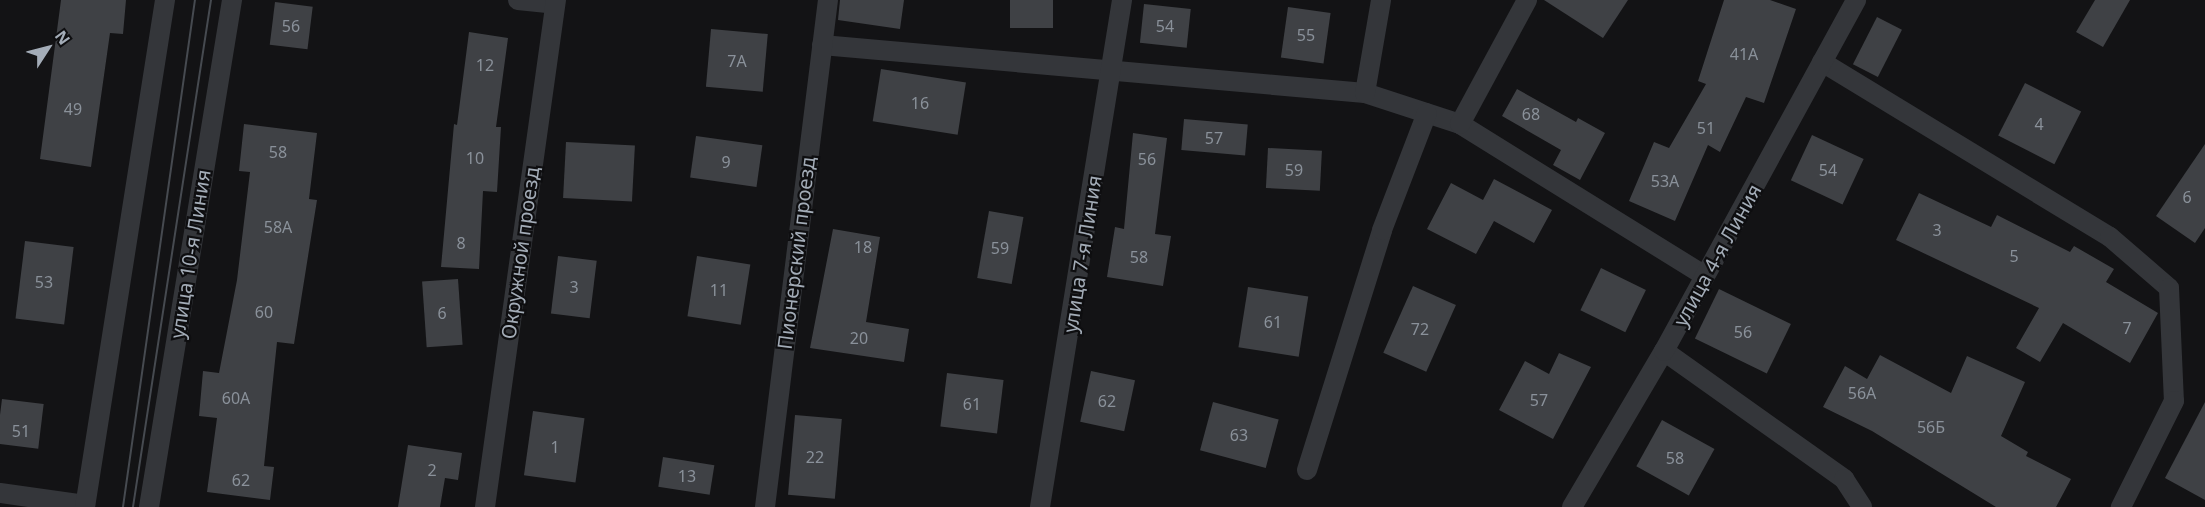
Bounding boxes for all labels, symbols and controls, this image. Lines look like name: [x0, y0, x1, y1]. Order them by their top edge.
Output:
house number: 56: [282, 16, 300, 36]
house number: 54: [1156, 16, 1174, 36]
north arrow: [18, 18, 78, 78]
house number: 55: [1297, 25, 1315, 45]
text: N: [50, 26, 75, 49]
house number: 41А: [1730, 44, 1758, 64]
house number: 7А: [727, 51, 747, 71]
house number: 12: [476, 55, 494, 75]
house number: 16: [911, 93, 929, 113]
house number: 49: [64, 99, 82, 119]
house number: 68: [1522, 104, 1540, 124]
house number: 4: [2034, 114, 2044, 134]
house number: 51: [1697, 118, 1715, 138]
house number: 57: [1205, 128, 1223, 148]
house number: 58: [269, 142, 287, 162]
house number: 10: [466, 148, 484, 168]
house number: 56: [1138, 149, 1156, 169]
house number: 9: [721, 152, 731, 172]
street label: Пионерский проезд: [772, 155, 820, 351]
house number: 59: [1285, 160, 1303, 180]
house number: 54: [1819, 160, 1837, 180]
street label: Окружной проезд: [496, 165, 544, 341]
street label: улица 10-я Линия: [165, 168, 215, 340]
house number: 53А: [1651, 171, 1679, 191]
street label: улица 7-я Линия: [1058, 174, 1106, 334]
street label: улица 4-я Линия: [1668, 180, 1766, 330]
house number: 6: [2182, 187, 2192, 207]
house number: 58А: [264, 217, 292, 237]
house number: 3: [1932, 220, 1942, 240]
house number: 8: [456, 233, 466, 253]
house number: 18: [854, 237, 872, 257]
house number: 59: [991, 238, 1009, 258]
house number: 5: [2009, 246, 2019, 266]
house number: 58: [1130, 247, 1148, 267]
house number: 53: [35, 272, 53, 292]
house number: 3: [569, 277, 579, 297]
house number: 11: [710, 280, 728, 300]
house number: 60: [255, 302, 273, 322]
house number: 6: [437, 303, 447, 323]
house number: 61: [1264, 312, 1282, 332]
house number: 7: [2122, 318, 2132, 338]
house number: 72: [1411, 319, 1429, 339]
house number: 56: [1734, 322, 1752, 342]
house number: 20: [850, 328, 868, 348]
house number: 56А: [1848, 383, 1876, 403]
house number: 60А: [222, 388, 250, 408]
house number: 57: [1530, 390, 1548, 410]
house number: 62: [1098, 391, 1116, 411]
house number: 61: [963, 394, 981, 414]
house number: 56Б: [1917, 417, 1945, 437]
house number: 51: [12, 421, 30, 441]
house number: 63: [1230, 425, 1248, 445]
house number: 1: [550, 437, 560, 457]
house number: 22: [806, 447, 824, 467]
house number: 58: [1666, 448, 1684, 468]
house number: 2: [427, 460, 437, 480]
house number: 13: [678, 466, 696, 486]
house number: 62: [232, 470, 250, 490]

